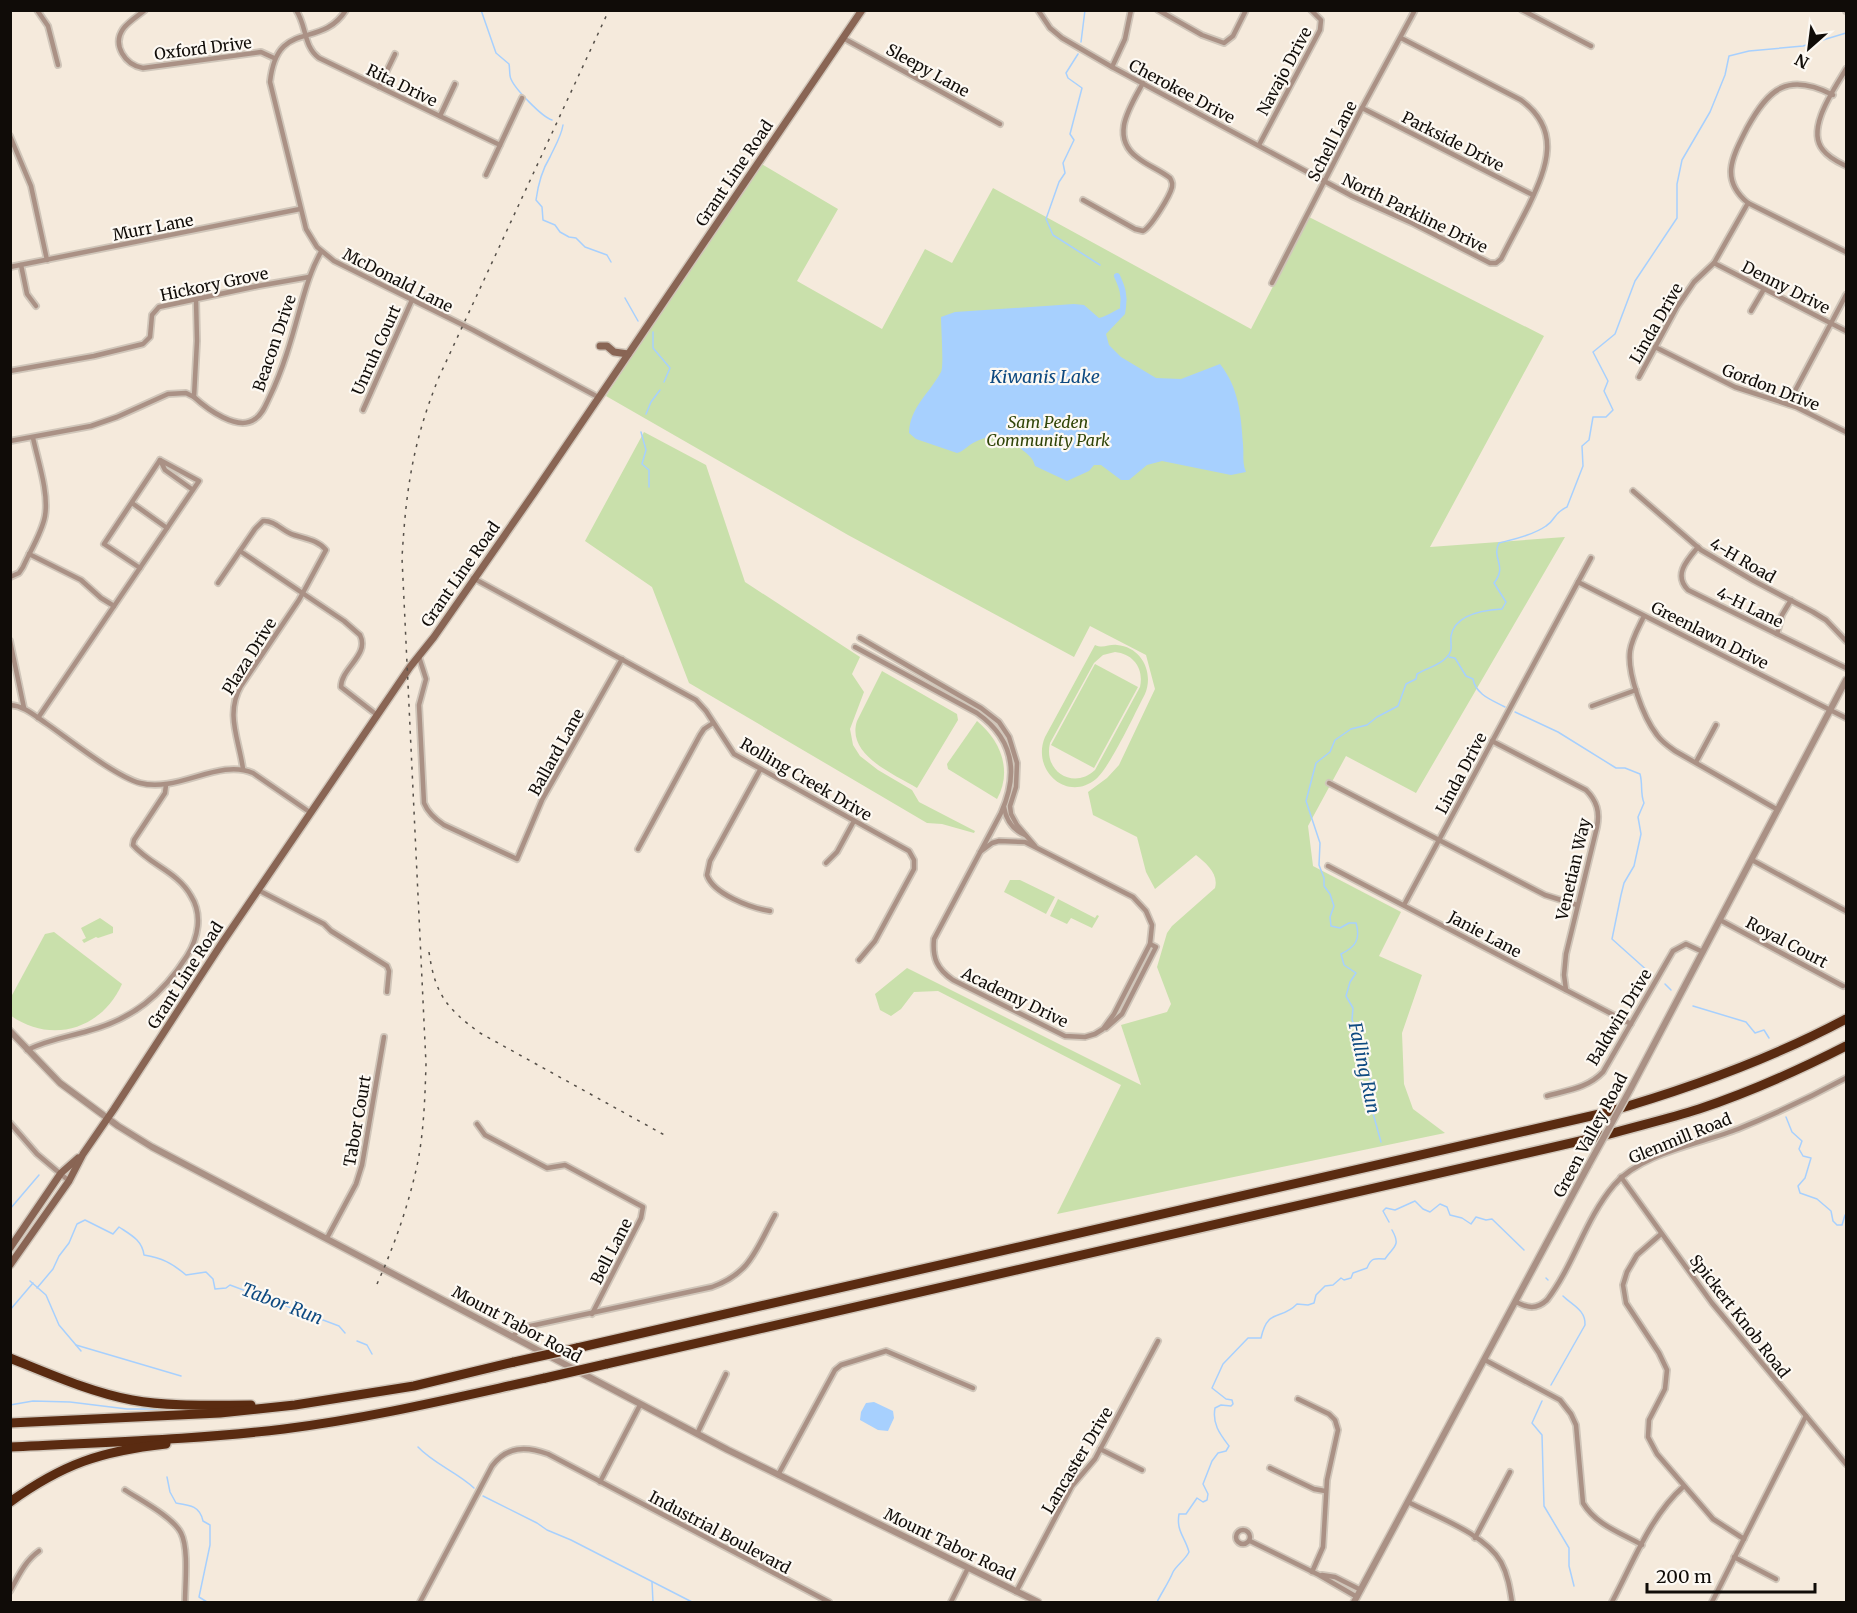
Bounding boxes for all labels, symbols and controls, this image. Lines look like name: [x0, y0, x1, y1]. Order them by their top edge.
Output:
north arrow: [1779, 18, 1839, 78]
street label: Navajo Drive: [1252, 23, 1316, 119]
street label: Oxford Drive: [153, 32, 253, 64]
street label: Sleepy Lane: [883, 39, 973, 101]
text: N: [1791, 49, 1812, 73]
street label: Cherokee Drive: [1126, 55, 1238, 127]
street label: Rita Drive: [363, 59, 441, 111]
street label: Schell Lane: [1303, 97, 1361, 185]
street label: Parkside Drive: [1399, 107, 1507, 175]
street label: Grant Line Road: [691, 116, 777, 230]
street label: North Parkline Drive: [1339, 169, 1491, 257]
street label: Murr Lane: [111, 209, 195, 245]
street label: McDonald Lane: [340, 244, 456, 316]
street label: Denny Drive: [1739, 256, 1833, 318]
street label: Hickory Grove: [158, 263, 270, 305]
street label: Linda Drive: [1625, 279, 1687, 367]
street label: Beacon Drive: [248, 292, 300, 394]
street label: Unruh Court: [347, 301, 405, 398]
street label: Gordon Drive: [1719, 359, 1823, 415]
water label: Kiwanis Lake: [989, 365, 1100, 388]
park label: Sam Peden Community Park: [986, 412, 1110, 450]
street label: Grant Line Road: [416, 517, 504, 630]
street label: 4-H Road: [1707, 533, 1780, 587]
street label: 4-H Lane: [1713, 582, 1787, 632]
street label: Greenlawn Drive: [1648, 597, 1772, 673]
street label: Plaza Drive: [218, 614, 280, 698]
street label: Ballard Lane: [524, 705, 588, 799]
street label: Linda Drive: [1431, 729, 1491, 817]
street label: Rolling Creek Drive: [737, 733, 875, 825]
street label: Venetian Way: [1551, 815, 1595, 923]
street label: Janie Lane: [1444, 906, 1525, 962]
street label: Royal Court: [1743, 912, 1832, 972]
street label: Grant Line Road: [143, 917, 227, 1032]
street label: Academy Drive: [958, 962, 1072, 1031]
street label: Baldwin Drive: [1582, 965, 1656, 1069]
water label: Falling Run: [1343, 1019, 1385, 1116]
street label: Green Valley Road: [1549, 1069, 1631, 1201]
street label: Tabor Court: [339, 1073, 375, 1168]
street label: Glenmill Road: [1626, 1108, 1735, 1168]
street label: Bell Lane: [586, 1215, 636, 1287]
street label: Spickert Knob Road: [1686, 1250, 1795, 1382]
water label: Tabor Run: [238, 1277, 326, 1330]
street label: Mount Tabor Road: [449, 1281, 585, 1367]
street label: Lancaster Drive: [1037, 1403, 1117, 1517]
street label: Industrial Boulevard: [646, 1486, 795, 1578]
street label: Mount Tabor Road: [881, 1503, 1019, 1585]
scale bar: [1647, 1556, 1815, 1594]
text: 200 m: [1656, 1565, 1712, 1588]

